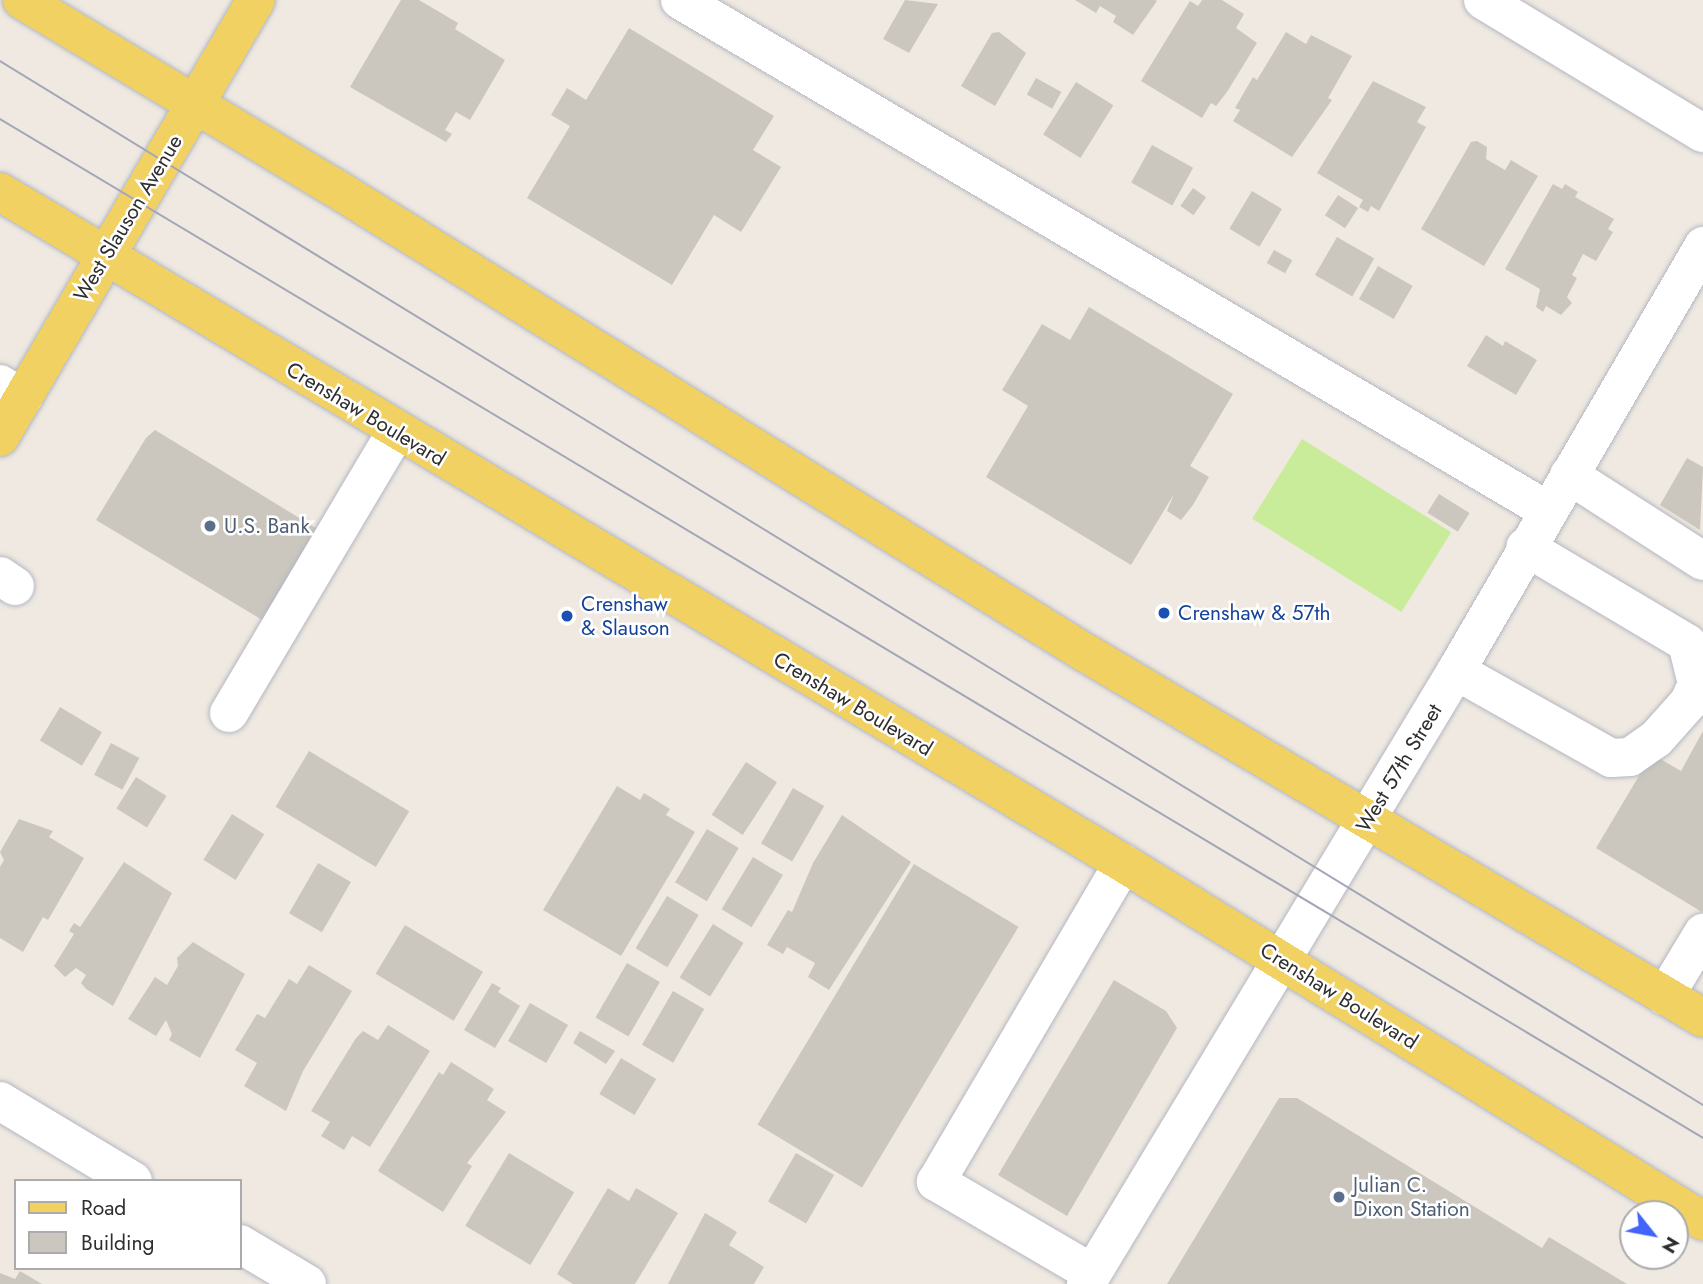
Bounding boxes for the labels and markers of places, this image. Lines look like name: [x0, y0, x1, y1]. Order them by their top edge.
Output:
place label: U.S. Bank: [224, 513, 310, 539]
marker: U.S. Bank: [202, 518, 218, 534]
place label: Crenshaw & Slauson: [581, 591, 670, 641]
place label: Crenshaw & 57th: [1178, 600, 1331, 626]
marker: Crenshaw & 57th: [1156, 605, 1172, 621]
marker: Crenshaw & Slauson: [559, 608, 575, 624]
place label: Julian C. Dixon Station: [1353, 1172, 1470, 1222]
marker: Julian C. Dixon Station: [1331, 1189, 1347, 1205]

